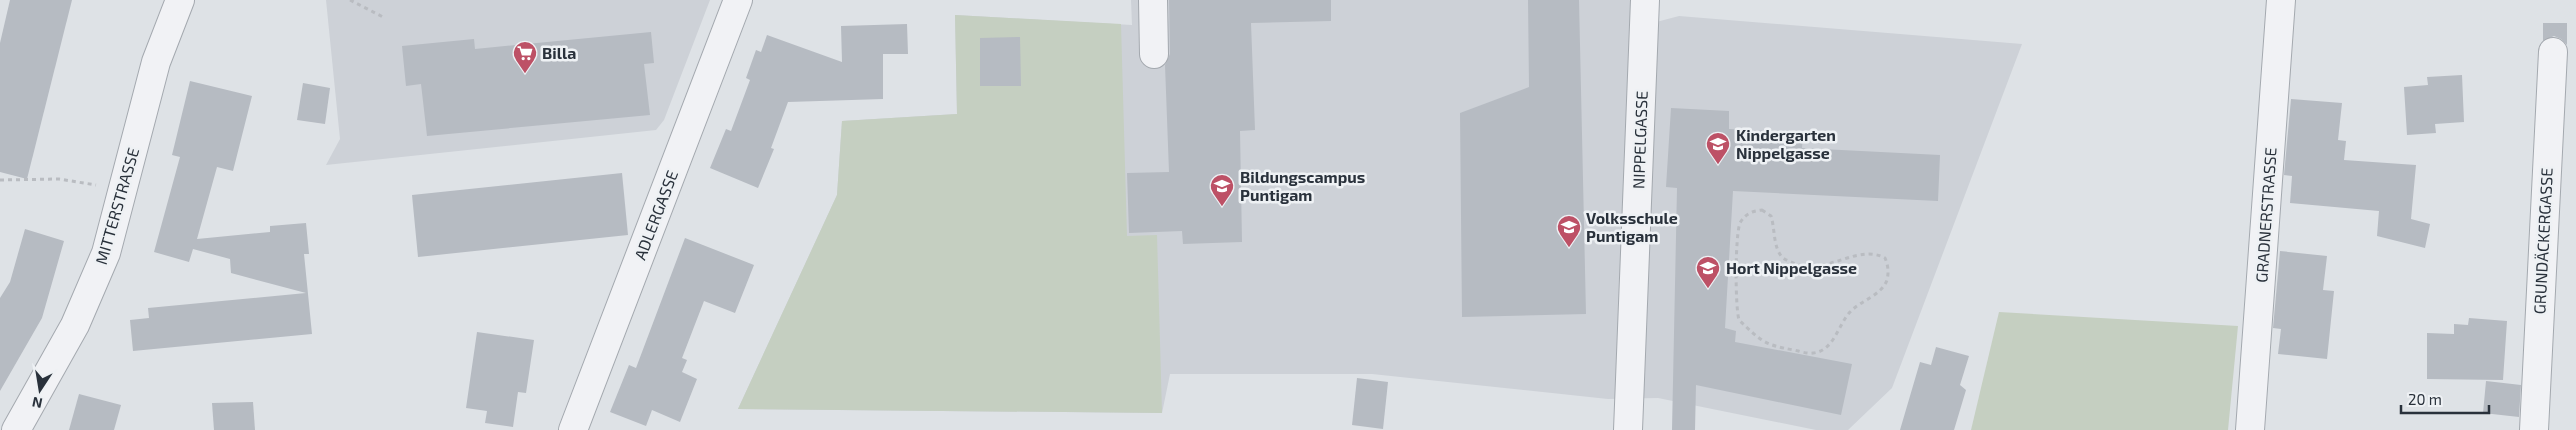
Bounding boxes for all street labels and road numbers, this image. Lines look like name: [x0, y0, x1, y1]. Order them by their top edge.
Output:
street label: NIPPELGASSE: [1628, 91, 1651, 189]
street label: MITTERSTRASSE: [91, 145, 142, 266]
street label: GRADNERSTRASSE: [2251, 147, 2280, 283]
street label: ADLERGASSE: [630, 167, 681, 262]
street label: GRUNDÄCKERGASSE: [2529, 167, 2556, 315]

